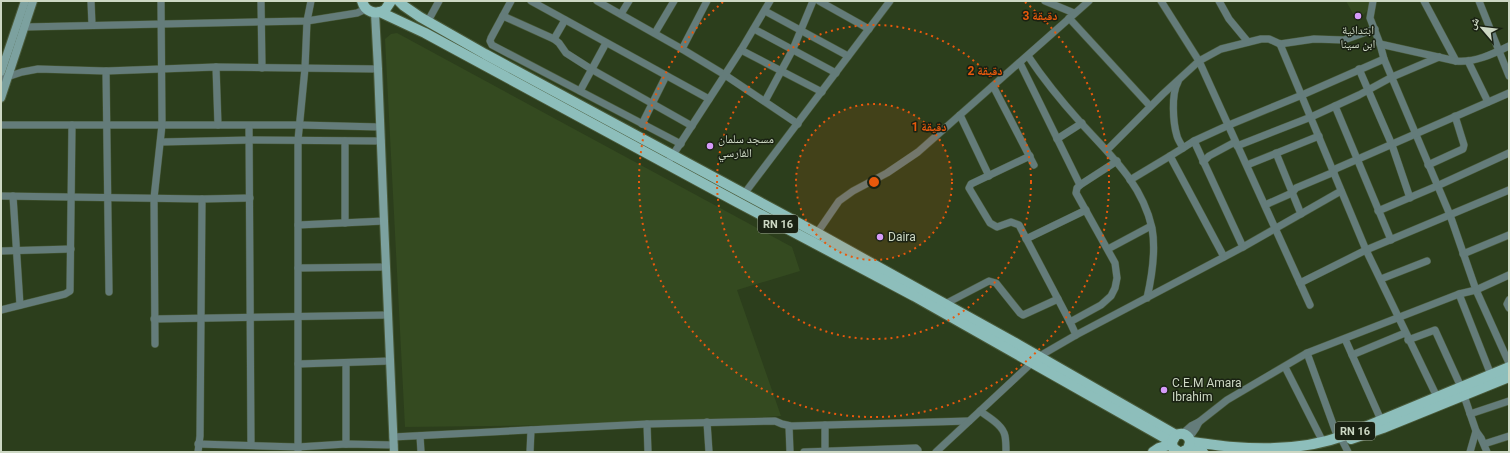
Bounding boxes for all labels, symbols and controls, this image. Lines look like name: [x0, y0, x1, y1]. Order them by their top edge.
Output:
north arrow: [1462, 8, 1502, 48]
text: 3 دقيقة: [1022, 9, 1058, 23]
marker: ابتدائية ابن سينا: [1353, 11, 1363, 21]
text: ش: [1465, 15, 1483, 32]
place label: ابتدائية ابن سينا: [1341, 23, 1376, 51]
text: 2 دقيقة: [967, 64, 1003, 78]
text: 1 دقيقة: [911, 120, 947, 134]
place label: مسجد سلمان الفارسي: [718, 132, 774, 163]
marker: مسجد سلمان الفارسي: [705, 141, 715, 151]
centre of rings: [867, 175, 881, 189]
road number: RN 16: [758, 215, 798, 233]
place label: Daira: [888, 230, 916, 244]
marker: Daira: [875, 232, 885, 242]
place label: C.E.M Amara Ibrahim: [1172, 376, 1242, 404]
marker: C.E.M Amara Ibrahim: [1159, 385, 1169, 395]
road number: RN 16: [1335, 422, 1375, 440]

